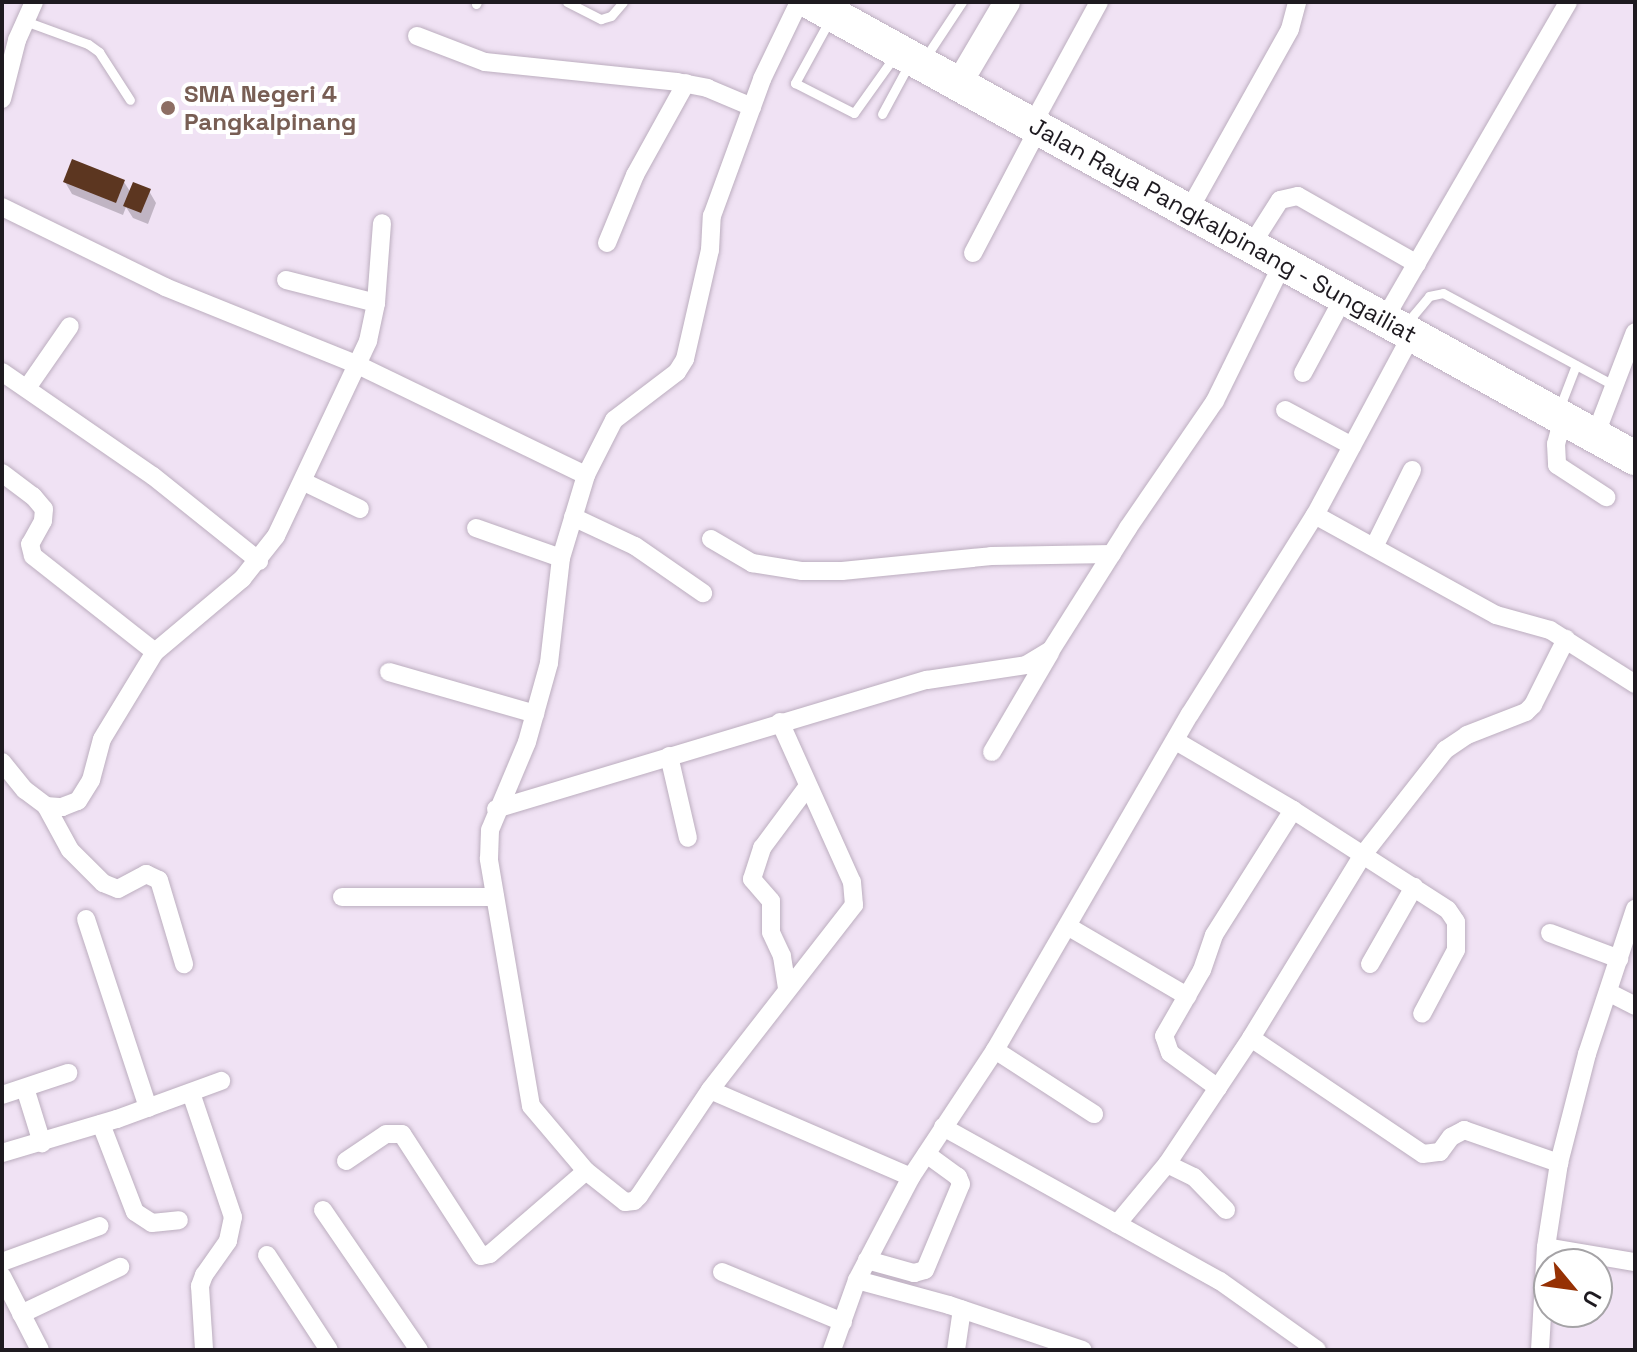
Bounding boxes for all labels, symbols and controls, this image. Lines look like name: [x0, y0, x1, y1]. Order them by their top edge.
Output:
place label: SMA Negeri 4 Pangkalpinang: [184, 80, 356, 136]
marker: SMA Negeri 4 Pangkalpinang: [159, 99, 177, 117]
street label: Jalan Raya Pangkalpinang - Sungailiat: [1024, 111, 1422, 349]
north arrow: [1533, 1248, 1613, 1328]
text: U: [1576, 1285, 1608, 1312]

